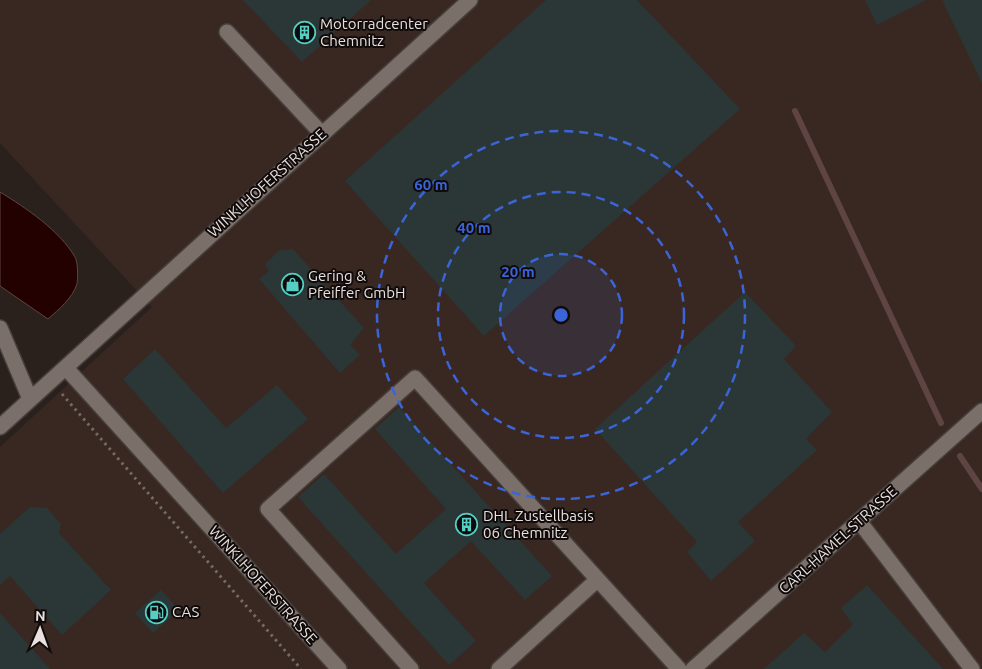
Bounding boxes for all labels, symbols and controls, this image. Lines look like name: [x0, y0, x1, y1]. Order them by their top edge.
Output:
place label: Motorradcenter Chemnitz: [320, 15, 428, 49]
building icon: Motorradcenter Chemnitz: [292, 21, 316, 45]
street label: WINKLHOFERSTRASSE: [204, 125, 329, 240]
text: 60 m: [414, 176, 448, 193]
text: 40 m: [457, 219, 491, 236]
text: 20 m: [501, 263, 535, 280]
place label: Gering & Pfeiffer GmbH: [308, 267, 406, 301]
shop icon: Gering & Pfeiffer GmbH: [280, 273, 304, 297]
centre of rings: [552, 306, 570, 324]
street label: CARL-HAMEL-STRASSE: [775, 482, 900, 597]
place label: DHL Zustellbasis 06 Chemnitz: [483, 507, 594, 541]
building icon: DHL Zustellbasis 06 Chemnitz: [455, 513, 479, 537]
street label: WINKLHOFERSTRASSE: [206, 522, 321, 647]
fuel station icon: CAS: [144, 600, 168, 624]
place label: CAS: [172, 603, 200, 620]
north arrow: [15, 604, 65, 654]
text: N: [35, 608, 46, 624]

